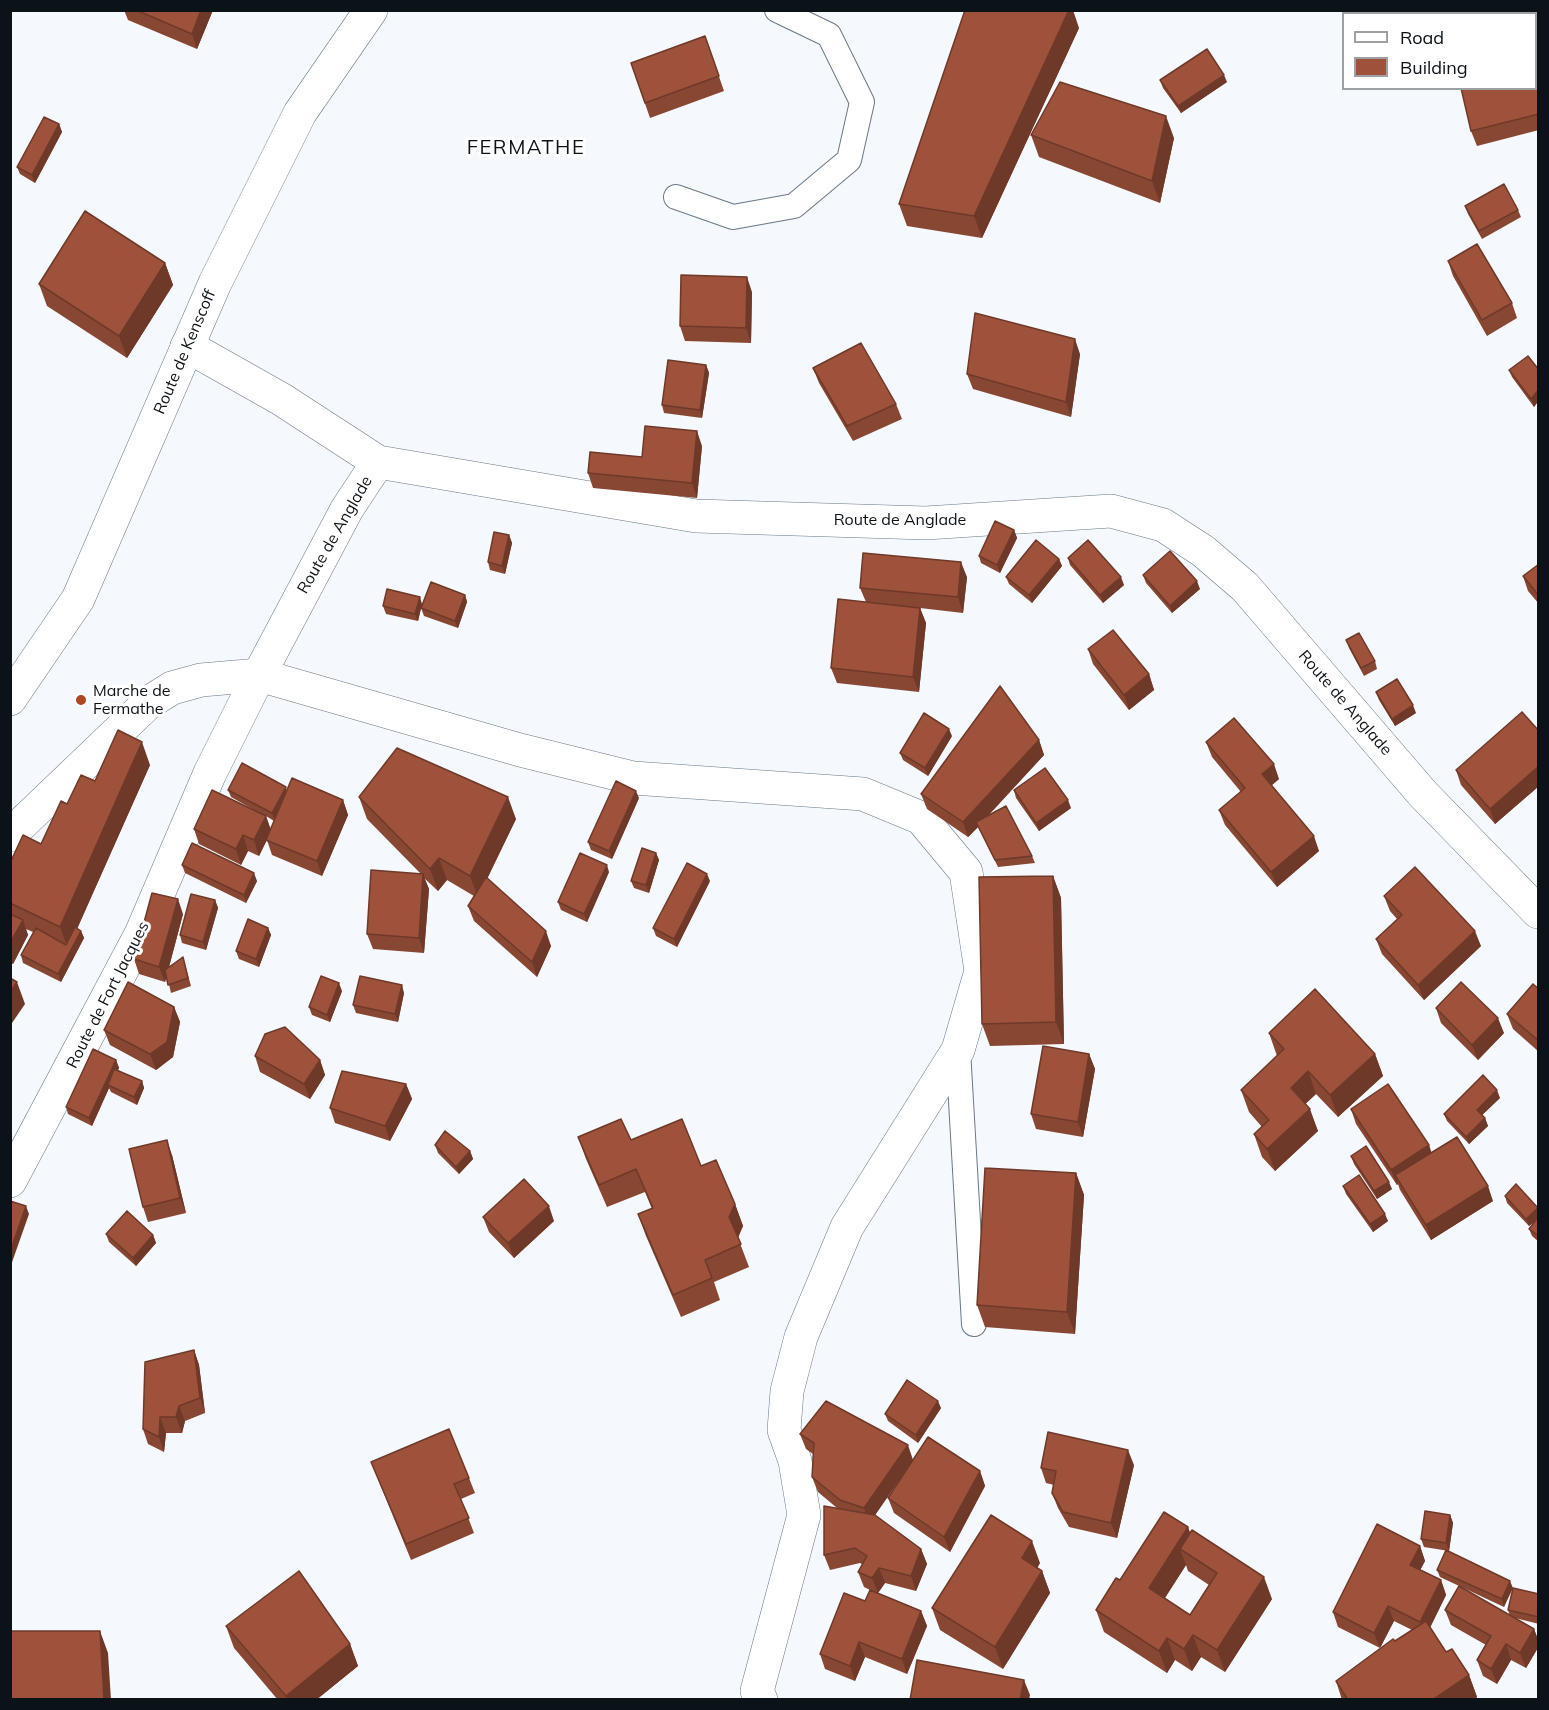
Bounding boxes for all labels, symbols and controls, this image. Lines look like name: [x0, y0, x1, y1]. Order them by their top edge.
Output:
legend: [1342, 12, 1537, 90]
text: Road: [1400, 26, 1444, 49]
text: Building: [1400, 56, 1468, 79]
district label: FERMATHE: [467, 136, 585, 160]
street label: Route de Kenscoff: [150, 287, 220, 417]
street label: Route de Anglade: [294, 473, 376, 597]
street label: Route de Anglade: [834, 510, 966, 530]
street label: Route de Anglade: [1294, 647, 1396, 759]
place label: Marche de Fermathe: [93, 681, 171, 719]
marker: Marche de Fermathe: [74, 693, 88, 707]
street label: Route de Fort Jacques: [63, 918, 153, 1072]

